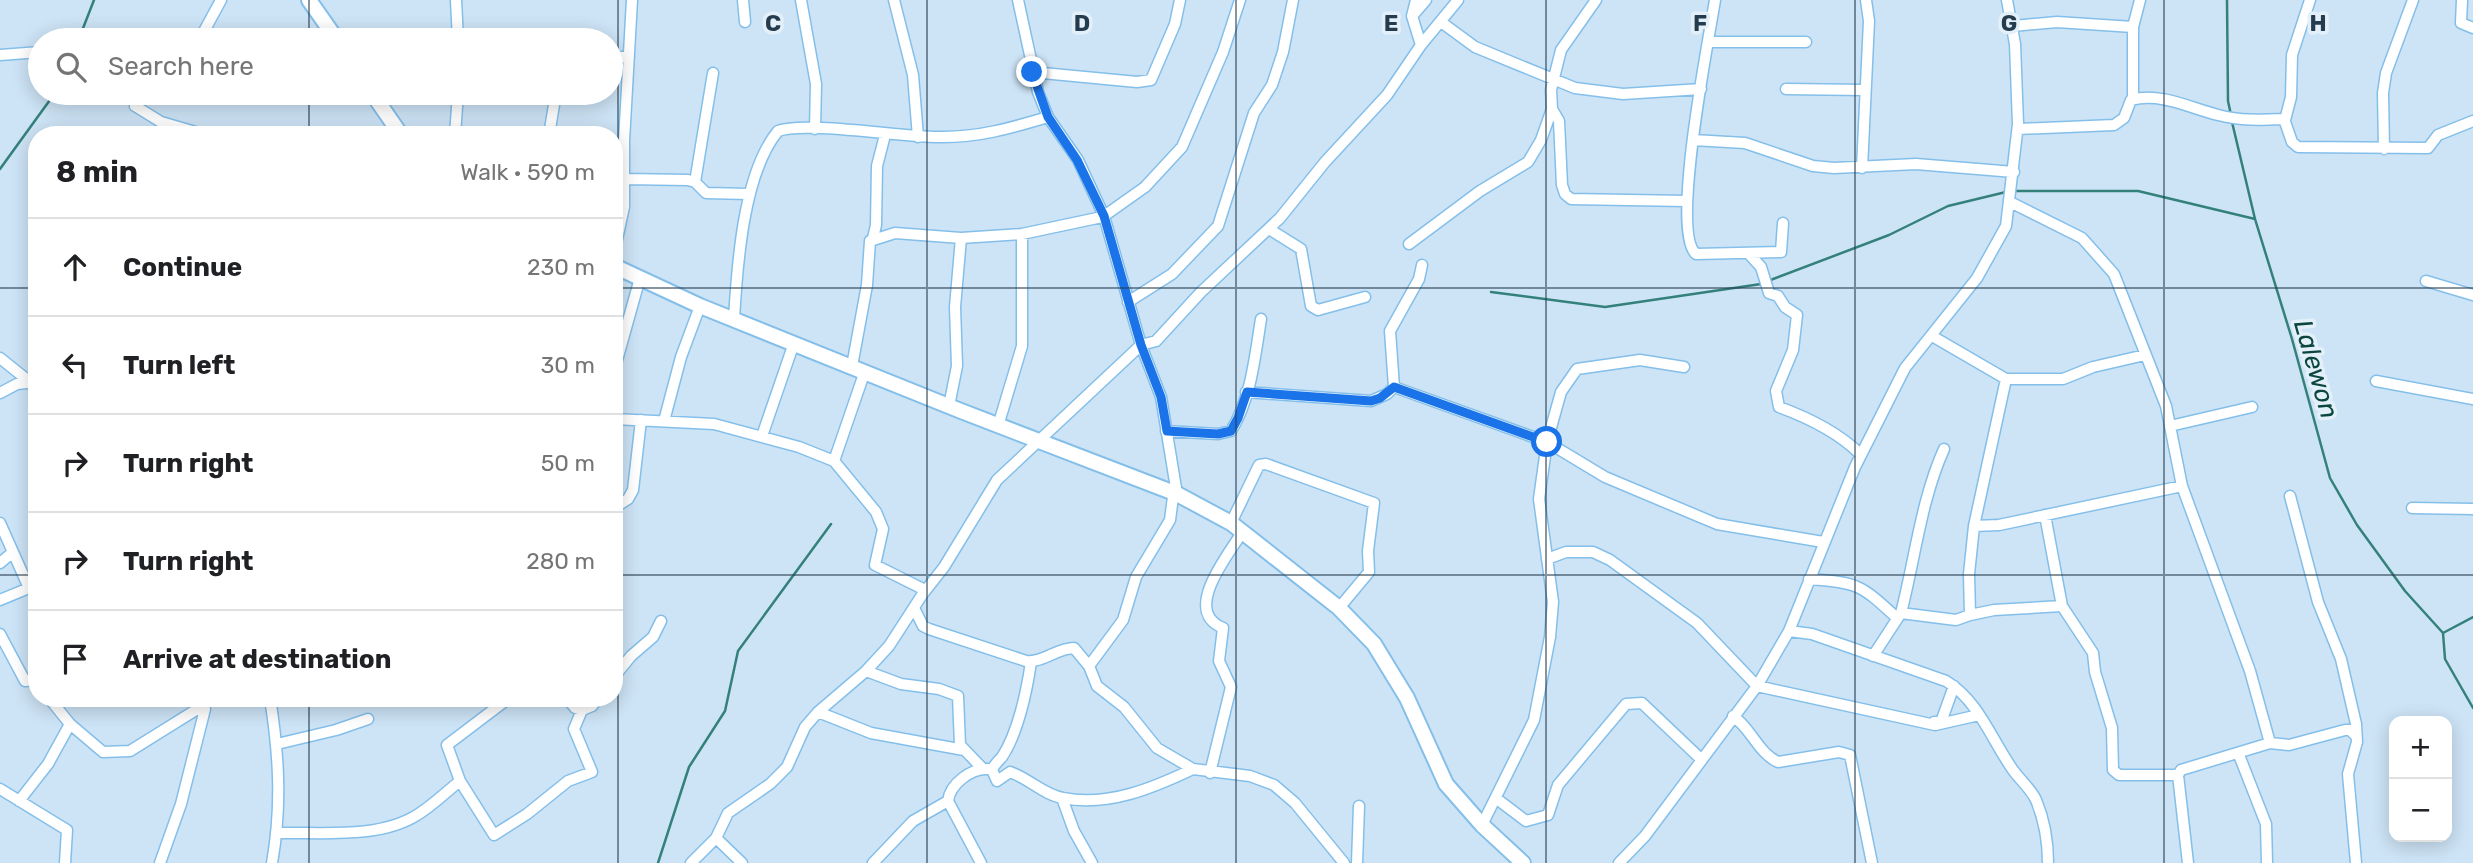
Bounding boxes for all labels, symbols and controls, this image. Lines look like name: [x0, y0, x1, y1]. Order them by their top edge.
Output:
text: C: [765, 9, 781, 37]
text: D: [1074, 9, 1090, 37]
text: E: [1384, 9, 1398, 37]
text: F: [1693, 9, 1707, 37]
text: G: [2001, 9, 2017, 37]
text: H: [2309, 9, 2327, 37]
search box: [28, 28, 623, 105]
icon: search: [52, 48, 90, 86]
text: Search here: [108, 51, 254, 82]
route end: [1016, 56, 1047, 87]
text: 8 min: [56, 154, 138, 190]
text: Walk · 590 m: [460, 158, 595, 186]
icon: ahead: [56, 248, 94, 286]
text: Continue: [123, 252, 242, 283]
text: 230 m: [527, 253, 595, 281]
water label: Lalewon: [2287, 316, 2345, 422]
icon: left: [56, 346, 94, 384]
text: Turn left: [123, 350, 235, 381]
text: 30 m: [540, 351, 595, 379]
route start: [1531, 426, 1562, 457]
icon: right: [56, 444, 94, 482]
text: Turn right: [123, 448, 253, 479]
text: 50 m: [541, 449, 595, 477]
icon: right: [56, 542, 94, 580]
text: Turn right: [123, 546, 253, 577]
text: 280 m: [526, 547, 595, 575]
icon: arrive: [56, 640, 94, 678]
text: Arrive at destination: [123, 644, 391, 675]
map controls: [2389, 716, 2452, 842]
button: +: [2389, 716, 2452, 779]
button: −: [2389, 779, 2452, 842]

